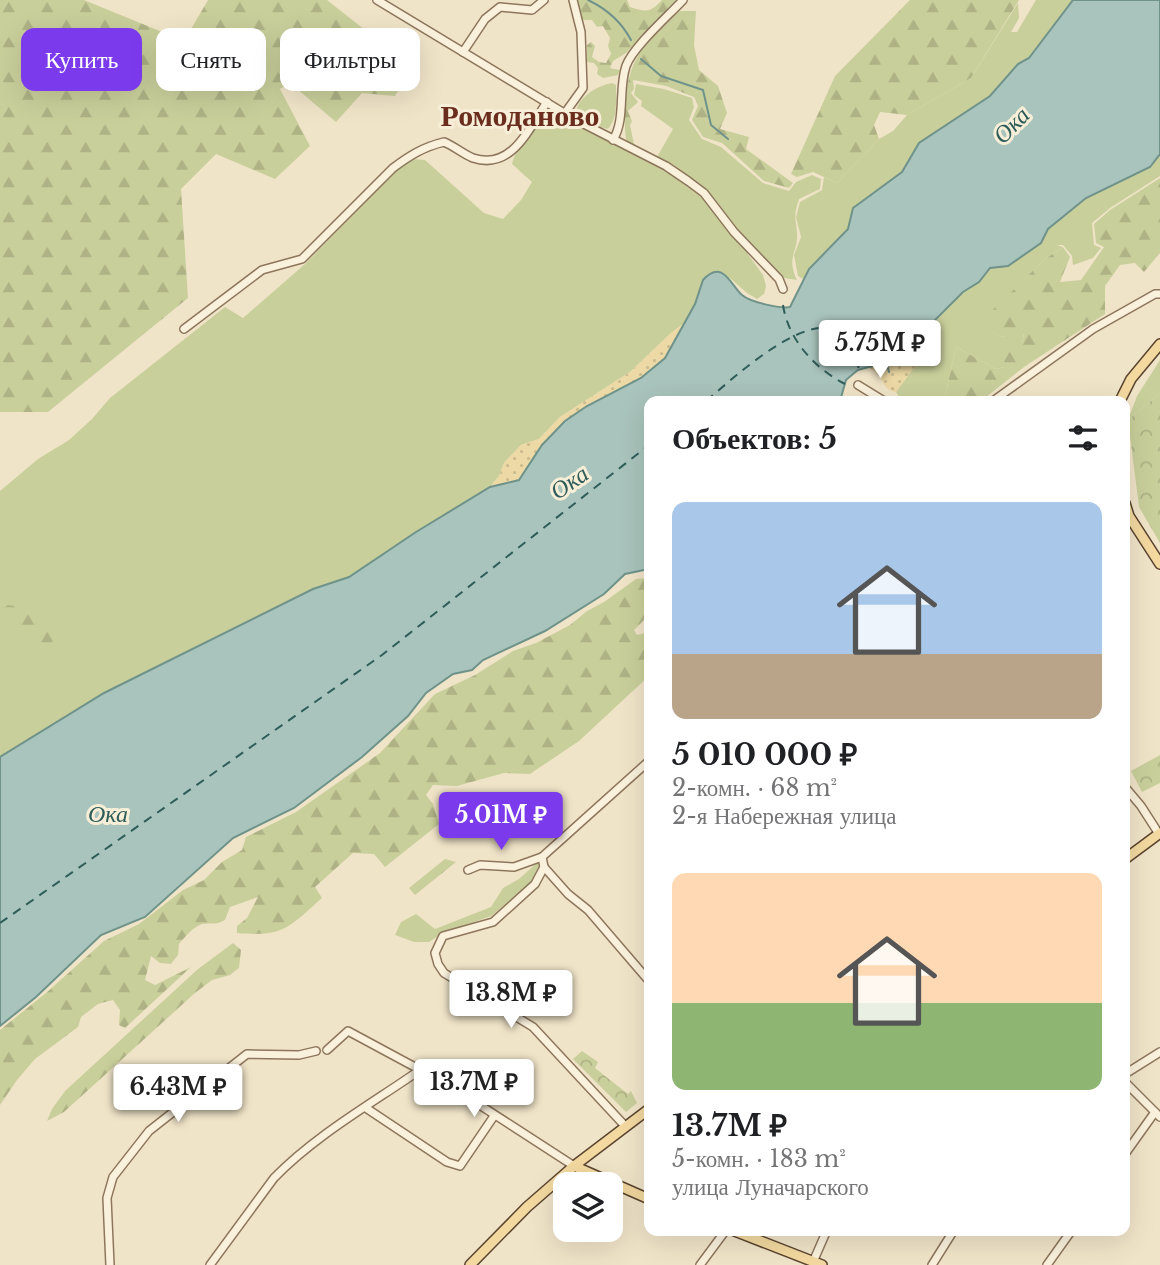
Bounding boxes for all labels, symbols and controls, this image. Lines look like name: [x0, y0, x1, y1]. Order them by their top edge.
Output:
chip: Купить: [21, 28, 142, 91]
chip: Снять: [156, 28, 266, 91]
chip: Фильтры: [280, 28, 420, 91]
district label: Ромоданово: [441, 97, 599, 134]
water label: Ока: [987, 101, 1035, 149]
pin: 5.75M ₽: [815, 320, 945, 380]
text: 5.75M ₽: [835, 329, 925, 357]
icon: filters: [1064, 419, 1102, 457]
text: Объектов: 5: [672, 420, 837, 457]
water label: Ока: [544, 459, 594, 505]
icon: home: [824, 547, 950, 673]
text: 5 010 000 ₽: [672, 736, 858, 773]
text: 2-комн. · 68 m²: [672, 774, 837, 802]
pin: 5.01M ₽: [436, 792, 566, 852]
water label: Ока: [88, 799, 128, 828]
text: 5.01M ₽: [455, 801, 547, 829]
text: 2-я Набережная улица: [672, 802, 897, 830]
icon: home: [824, 918, 950, 1044]
pin: 13.8M ₽: [446, 970, 576, 1030]
text: 13.8M ₽: [465, 979, 557, 1007]
pin: 13.7M ₽: [409, 1060, 539, 1119]
pin: 6.43M ₽: [113, 1064, 243, 1124]
text: 13.7M ₽: [430, 1068, 518, 1096]
text: 6.43M ₽: [129, 1073, 227, 1101]
text: 13.7M ₽: [672, 1107, 787, 1144]
text: 5-комн. · 183 m²: [672, 1145, 846, 1173]
map controls: [553, 1172, 623, 1242]
button: layers: [553, 1172, 623, 1242]
text: улица Луначарского: [672, 1173, 869, 1201]

